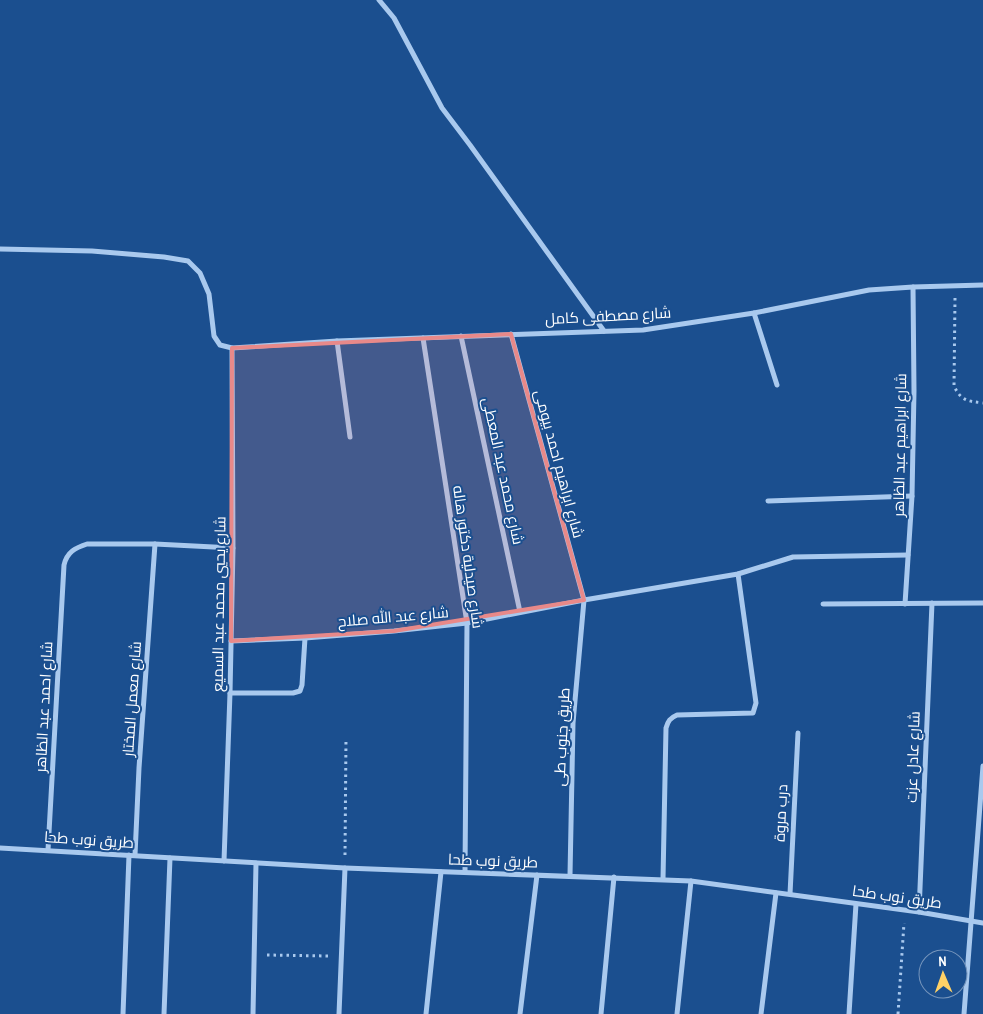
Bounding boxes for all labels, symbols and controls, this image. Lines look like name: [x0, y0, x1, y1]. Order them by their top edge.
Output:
street label: شارع مصطفى كامل: [544, 302, 672, 330]
street label: شارع ابراهيم عبد الظاهر: [888, 373, 912, 518]
street label: شارع ابراهيم احمد بيومى: [529, 387, 589, 541]
street label: شارع محمد عبد المعطى: [477, 395, 529, 547]
street label: شارع صيدلية دكتور هاله: [447, 484, 489, 630]
street label: شارع يحيي محمد عبد السميع: [206, 516, 232, 692]
street label: شارع عبد الله صلاح: [336, 601, 450, 633]
street label: شارع معمل المختار: [117, 640, 147, 759]
street label: شارع احمد عبد الظاهر: [30, 641, 58, 774]
street label: طريق جنوب طى: [548, 687, 575, 787]
street label: شارع عادل عزت: [900, 711, 926, 803]
street label: درب مروة: [769, 784, 792, 842]
street label: طريق نوب طحا: [43, 826, 135, 853]
street label: طريق نوب طحا: [448, 848, 538, 873]
street label: طريق نوب طحا: [851, 880, 943, 913]
north arrow: [918, 949, 968, 999]
text: N: [938, 952, 947, 970]

